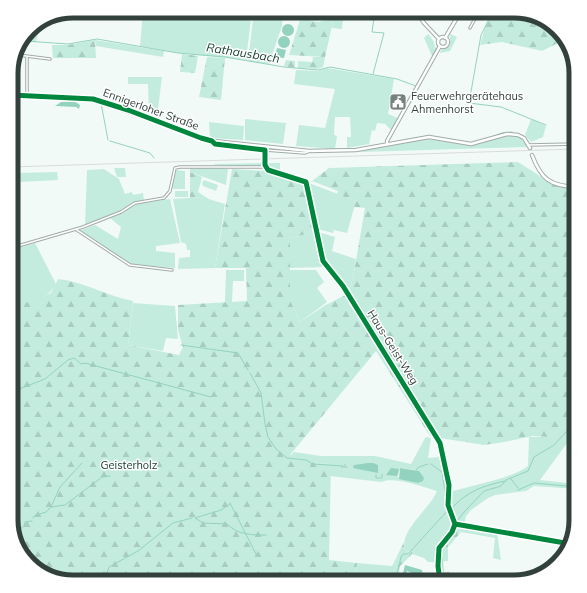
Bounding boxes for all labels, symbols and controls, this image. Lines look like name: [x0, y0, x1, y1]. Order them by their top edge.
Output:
water label: Rathausbach: [205, 39, 281, 66]
street label: Ennigerloher Straße: [101, 85, 201, 133]
place label: Feuerwehrgerätehaus Ahmenhorst: [411, 89, 523, 116]
public building icon: Feuerwehrgerätehaus Ahmenhorst: [388, 92, 408, 112]
street label: Haus-Geist-Weg: [364, 307, 422, 387]
park label: Geisterholz: [101, 458, 158, 472]

